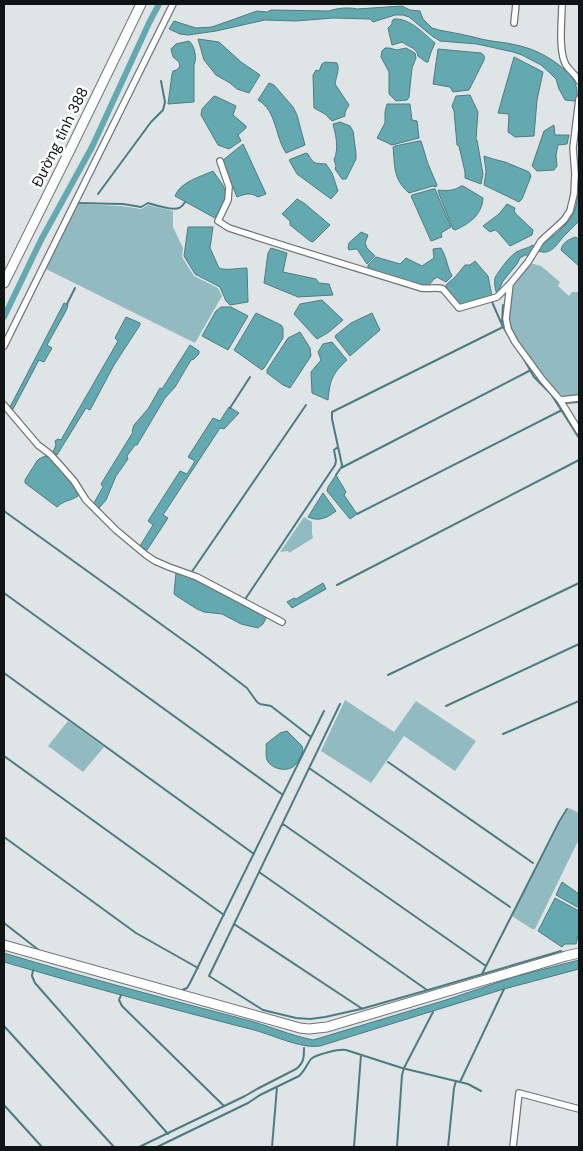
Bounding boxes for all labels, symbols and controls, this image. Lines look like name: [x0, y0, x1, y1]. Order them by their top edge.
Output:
street label: Đường tỉnh 388: [27, 84, 93, 190]

